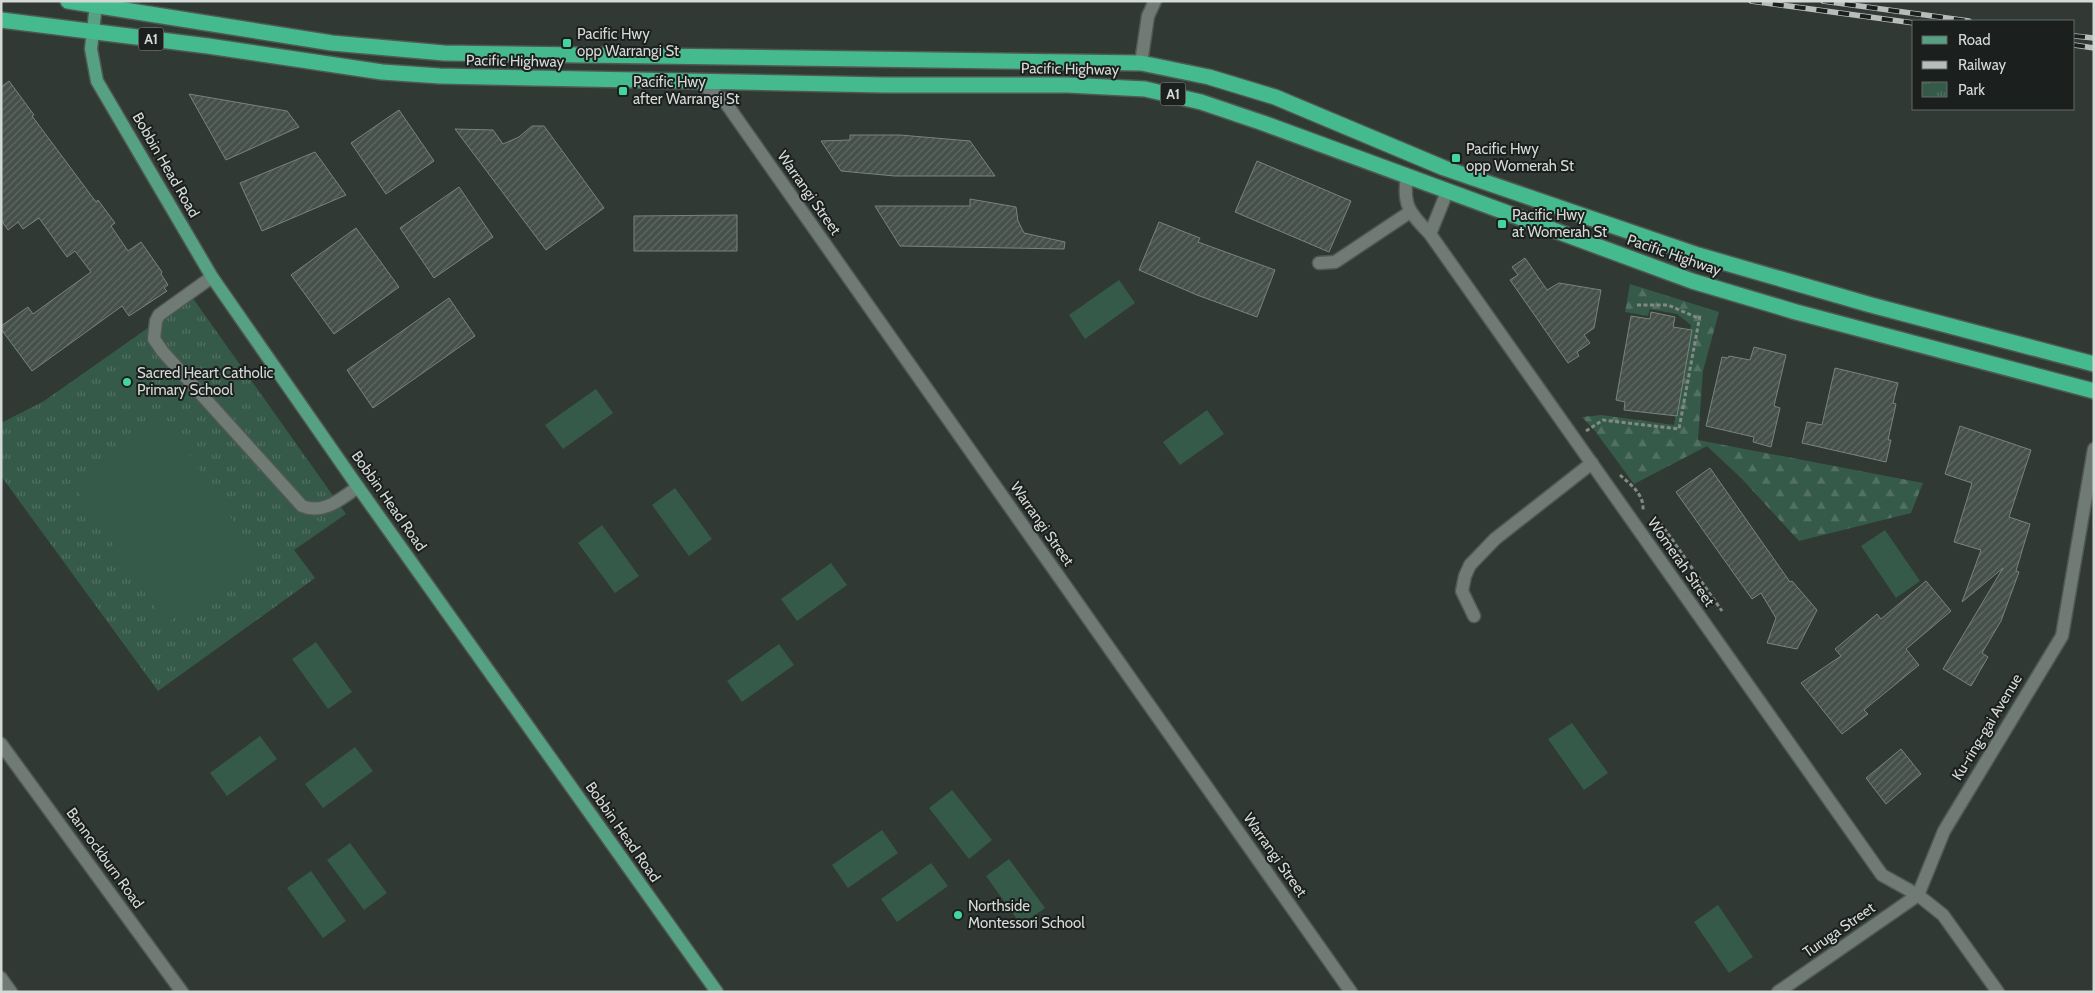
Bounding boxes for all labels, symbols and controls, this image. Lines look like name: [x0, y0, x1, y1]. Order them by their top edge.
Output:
legend: [1912, 20, 2075, 110]
place label: Pacific Hwy opp Warrangi St: [577, 25, 679, 60]
road number: A1: [138, 28, 164, 50]
text: Road: [1958, 31, 1991, 49]
marker: Pacific Hwy opp Warrangi St: [561, 37, 573, 49]
street label: Pacific Highway: [466, 51, 565, 71]
text: Railway: [1958, 56, 2007, 74]
street label: Pacific Highway: [1021, 59, 1120, 79]
place label: Pacific Hwy after Warrangi St: [633, 73, 740, 108]
text: Park: [1958, 81, 1985, 99]
road number: A1: [1160, 82, 1186, 106]
marker: Pacific Hwy after Warrangi St: [617, 85, 629, 97]
street label: Bobbin Head Road: [129, 109, 203, 221]
place label: Pacific Hwy opp Womerah St: [1466, 140, 1574, 175]
street label: Warrangi Street: [773, 147, 845, 239]
marker: Pacific Hwy opp Womerah St: [1450, 152, 1462, 164]
place label: Pacific Hwy at Womerah St: [1512, 206, 1607, 241]
marker: Pacific Hwy at Womerah St: [1496, 218, 1508, 230]
street label: Pacific Highway: [1625, 230, 1724, 280]
place label: Sacred Heart Catholic Primary School: [137, 364, 274, 399]
marker: Sacred Heart Catholic Primary School: [121, 376, 133, 388]
street label: Bobbin Head Road: [348, 447, 430, 555]
street label: Warrangi Street: [1006, 478, 1078, 570]
street label: Womerah Street: [1644, 514, 1718, 610]
street label: Ku-ring-gai Avenue: [1948, 670, 2026, 784]
street label: Bobbin Head Road: [582, 778, 664, 886]
street label: Bannockburn Road: [62, 804, 148, 912]
street label: Warrangi Street: [1239, 809, 1311, 901]
place label: Northside Montessori School: [968, 897, 1085, 932]
street label: Turuga Street: [1800, 899, 1878, 961]
marker: Northside Montessori School: [952, 909, 964, 921]

